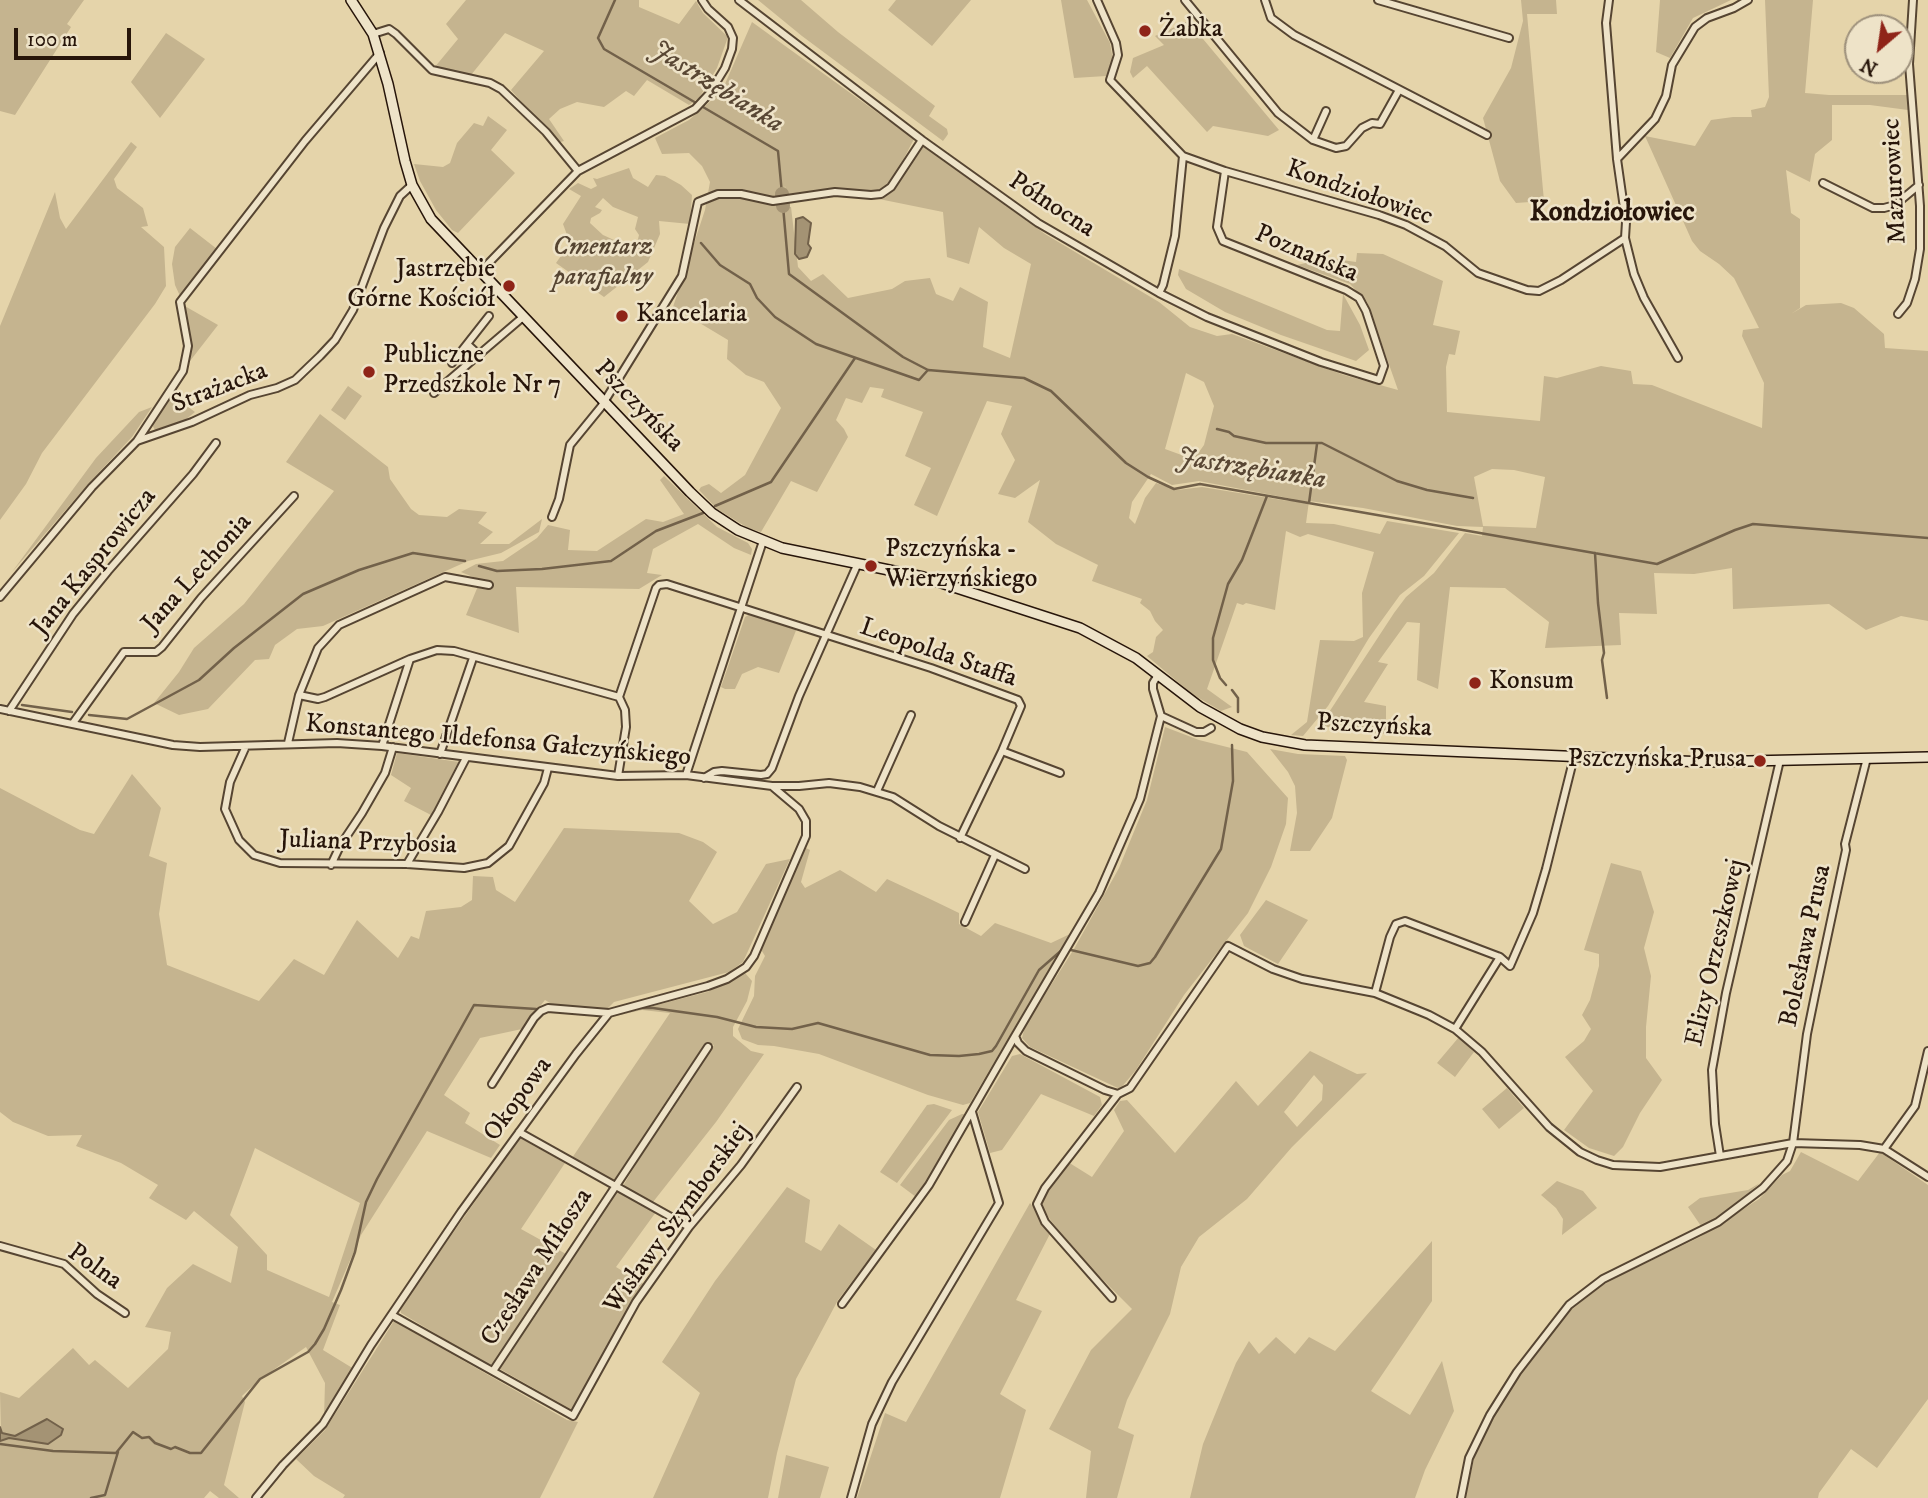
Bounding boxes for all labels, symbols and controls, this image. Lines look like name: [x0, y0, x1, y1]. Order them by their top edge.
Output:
scale bar: [18, 14, 135, 58]
north arrow: [1844, 14, 1914, 84]
place label: Żabka: [1159, 15, 1223, 47]
marker: Żabka: [1137, 23, 1153, 39]
text: 100 m: [27, 27, 78, 53]
water label: Jastrzębianka: [643, 34, 789, 142]
text: N: [1857, 52, 1882, 80]
street label: Mazurowiec: [1877, 117, 1915, 245]
street label: Kondziołowiec: [1281, 154, 1437, 234]
street label: Północna: [1002, 167, 1100, 245]
district label: Kondziołowiec: [1529, 197, 1695, 231]
street label: Poznańska: [1250, 219, 1362, 291]
park label: Cmentarz parafialny: [552, 233, 654, 294]
place label: Jastrzębie Górne Kościół: [347, 255, 495, 316]
marker: Jastrzębie Górne Kościół: [501, 278, 517, 294]
place label: Kancelaria: [636, 300, 747, 332]
marker: Kancelaria: [614, 308, 630, 324]
place label: Publiczne Przedszkole Nr 7: [383, 341, 562, 402]
street label: Pszczyńska: [587, 355, 689, 459]
street label: Strażacka: [168, 356, 272, 422]
marker: Publiczne Przedszkole Nr 7: [361, 364, 377, 380]
water label: Jastrzębianka: [1174, 442, 1328, 498]
street label: Jana Kasprowicza: [26, 483, 164, 643]
street label: Jana Lechonia: [136, 508, 260, 640]
place label: Pszczyńska - Wierzyńskiego: [885, 535, 1037, 596]
marker: Pszczyńska - Wierzyńskiego: [863, 558, 879, 574]
street label: Leopolda Staffa: [856, 613, 1020, 695]
place label: Konsum: [1489, 667, 1574, 699]
marker: Konsum: [1467, 675, 1483, 691]
street label: Pszczyńska: [1315, 708, 1433, 746]
street label: Konstantego Ildefonsa Gałczyńskiego: [304, 710, 692, 774]
place label: Pszczyńska Prusa: [1568, 745, 1746, 777]
marker: Pszczyńska Prusa: [1752, 753, 1768, 769]
street label: Juliana Przybosia: [279, 825, 457, 863]
street label: Elizy Orzeszkowej: [1680, 856, 1754, 1050]
street label: Bolesława Prusa: [1775, 862, 1839, 1030]
street label: Okopowa: [478, 1052, 560, 1148]
street label: Wisławy Szymborskiej: [598, 1117, 758, 1321]
street label: Czesława Miłosza: [475, 1183, 601, 1353]
street label: Polna: [61, 1238, 127, 1298]

